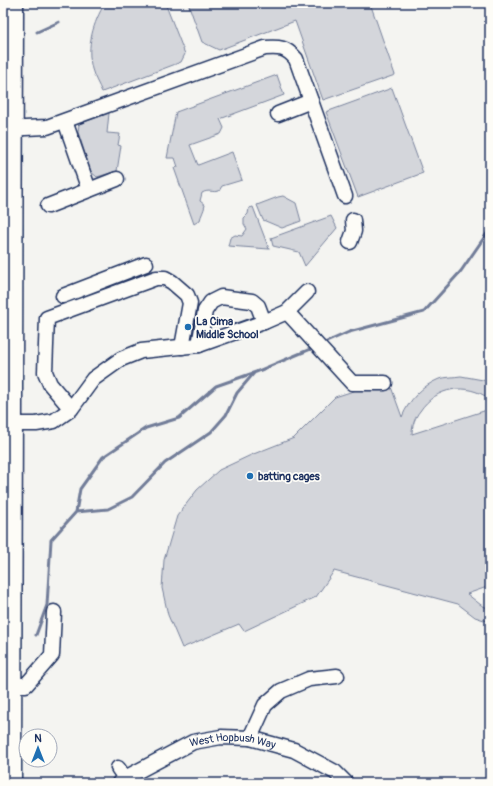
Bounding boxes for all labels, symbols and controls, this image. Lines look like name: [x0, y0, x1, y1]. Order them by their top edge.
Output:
place label: La Cima Middle School: [196, 315, 259, 341]
marker: La Cima Middle School: [183, 322, 193, 332]
place label: batting cages: [258, 470, 320, 483]
marker: batting cages: [245, 471, 255, 481]
north arrow: [18, 728, 58, 768]
street label: West Hopbush Way: [189, 731, 277, 752]
text: N: [34, 732, 42, 745]

